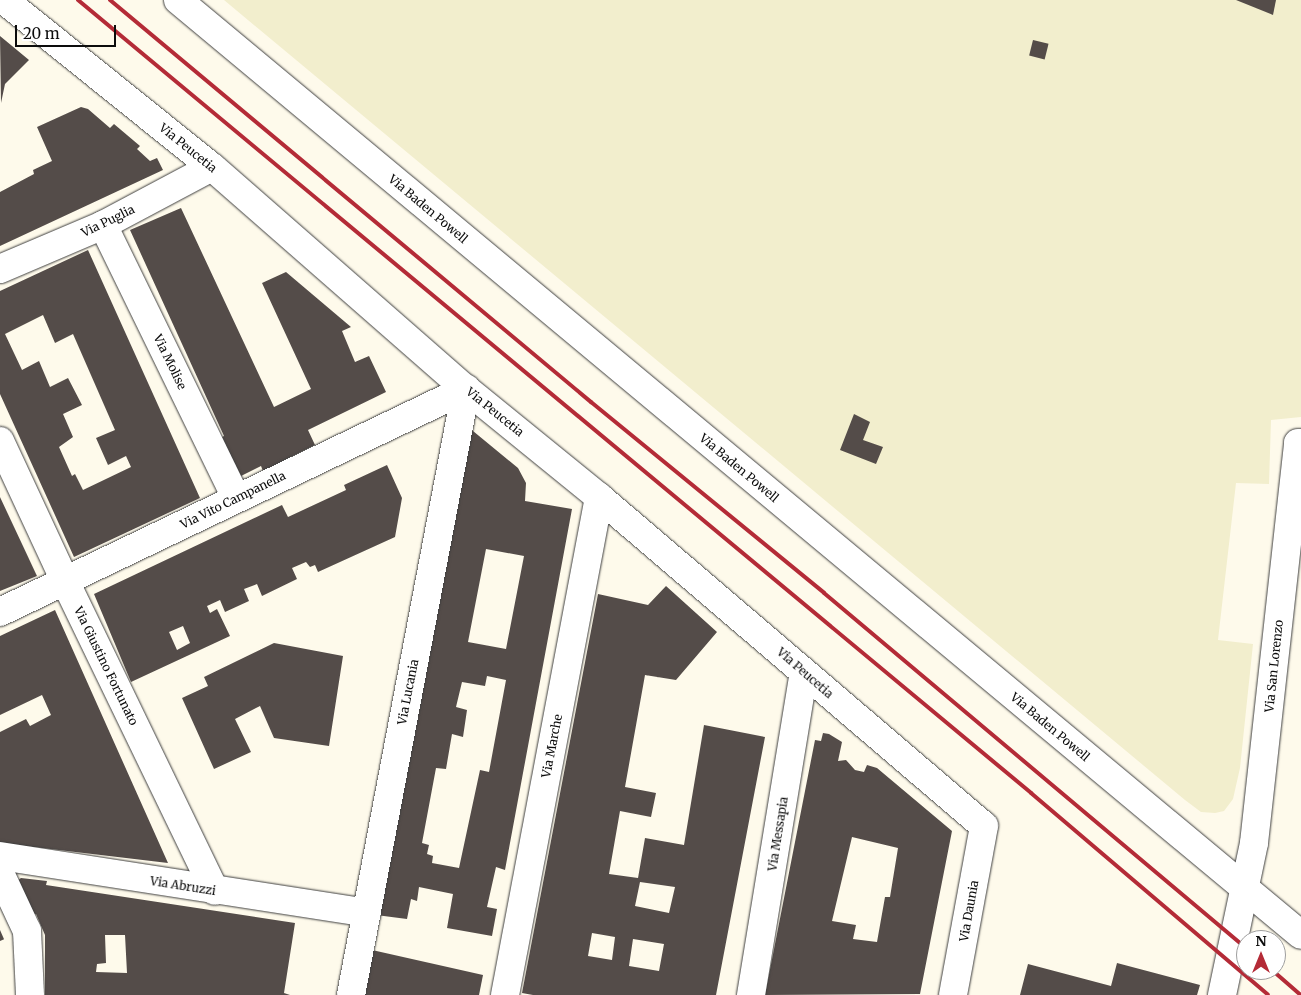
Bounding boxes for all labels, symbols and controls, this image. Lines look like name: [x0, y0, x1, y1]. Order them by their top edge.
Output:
scale bar: [18, 15, 119, 47]
text: 20 m: [23, 24, 60, 43]
street label: Via Peucetia: [156, 120, 220, 176]
street label: Via Baden Powell: [386, 172, 470, 246]
street label: Via Puglia: [79, 202, 137, 240]
street label: Via Molise: [150, 332, 190, 392]
street label: Via Peucetia: [463, 384, 527, 440]
street label: Via Baden Powell: [697, 431, 781, 505]
street label: Via Vito Campanella: [178, 468, 288, 532]
street label: Via Giustino Fortunato: [71, 604, 141, 728]
street label: Via San Lorenzo: [1262, 619, 1286, 713]
street label: Via Peucetia: [774, 645, 836, 701]
street label: Via Lucania: [395, 658, 421, 726]
street label: Via Baden Powell: [1008, 690, 1092, 764]
street label: Via Marche: [539, 713, 565, 779]
street label: Via Messapia: [765, 796, 791, 872]
street label: Via Abruzzi: [149, 874, 217, 898]
street label: Via Daunia: [957, 879, 981, 943]
north arrow: [1236, 930, 1286, 980]
text: N: [1255, 932, 1267, 950]

